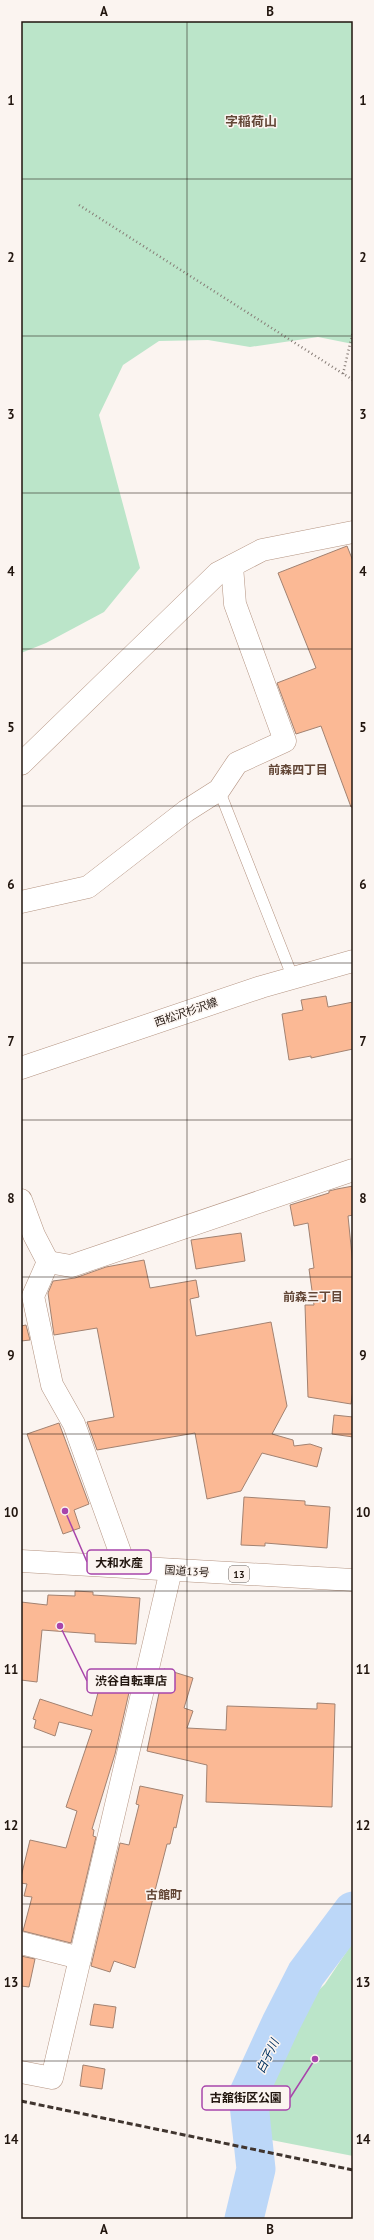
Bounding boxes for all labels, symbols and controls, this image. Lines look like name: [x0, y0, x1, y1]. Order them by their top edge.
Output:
text: A: [100, 3, 108, 20]
text: B: [266, 3, 274, 20]
text: 1: [7, 92, 15, 109]
text: 1: [359, 92, 367, 109]
district label: 字稲荷山: [225, 113, 277, 130]
text: 2: [7, 249, 15, 266]
text: 2: [359, 249, 367, 266]
text: 3: [7, 406, 15, 423]
text: 3: [359, 406, 367, 423]
text: 4: [7, 563, 15, 580]
text: 4: [359, 563, 367, 580]
text: 5: [7, 719, 15, 736]
text: 5: [359, 719, 367, 736]
district label: 前森四丁目: [268, 762, 328, 777]
text: 6: [7, 876, 15, 893]
text: 6: [359, 876, 367, 893]
street label: 西松沢杉沢線: [153, 995, 219, 1029]
text: 7: [7, 1033, 15, 1050]
text: 7: [359, 1033, 367, 1050]
text: 8: [7, 1190, 15, 1207]
text: 8: [359, 1190, 367, 1207]
district label: 前森三丁目: [283, 1289, 343, 1304]
text: 9: [7, 1347, 15, 1364]
text: 9: [359, 1347, 367, 1364]
text: 10: [4, 1504, 18, 1521]
text: 10: [356, 1504, 370, 1521]
callout: 大和水産: [87, 1550, 151, 1574]
text: 大和水産: [95, 1555, 143, 1570]
street label: 国道13号: [164, 1562, 210, 1580]
road number: 13: [229, 1566, 249, 1582]
text: 11: [4, 1661, 18, 1678]
text: 11: [356, 1661, 370, 1678]
callout: 渋谷自転車店: [87, 1669, 175, 1693]
text: 渋谷自転車店: [95, 1673, 167, 1688]
text: 12: [4, 1817, 18, 1834]
text: 12: [356, 1817, 370, 1834]
district label: 古館町: [146, 1887, 182, 1902]
text: 13: [4, 1974, 18, 1991]
text: 13: [356, 1974, 370, 1991]
water label: 白子川: [252, 2035, 283, 2075]
callout: 古舘街区公園: [202, 2086, 290, 2110]
text: 古舘街区公園: [210, 2090, 282, 2105]
text: 14: [4, 2131, 19, 2148]
text: 14: [356, 2131, 371, 2148]
text: A: [100, 2221, 108, 2238]
text: B: [266, 2221, 274, 2238]

